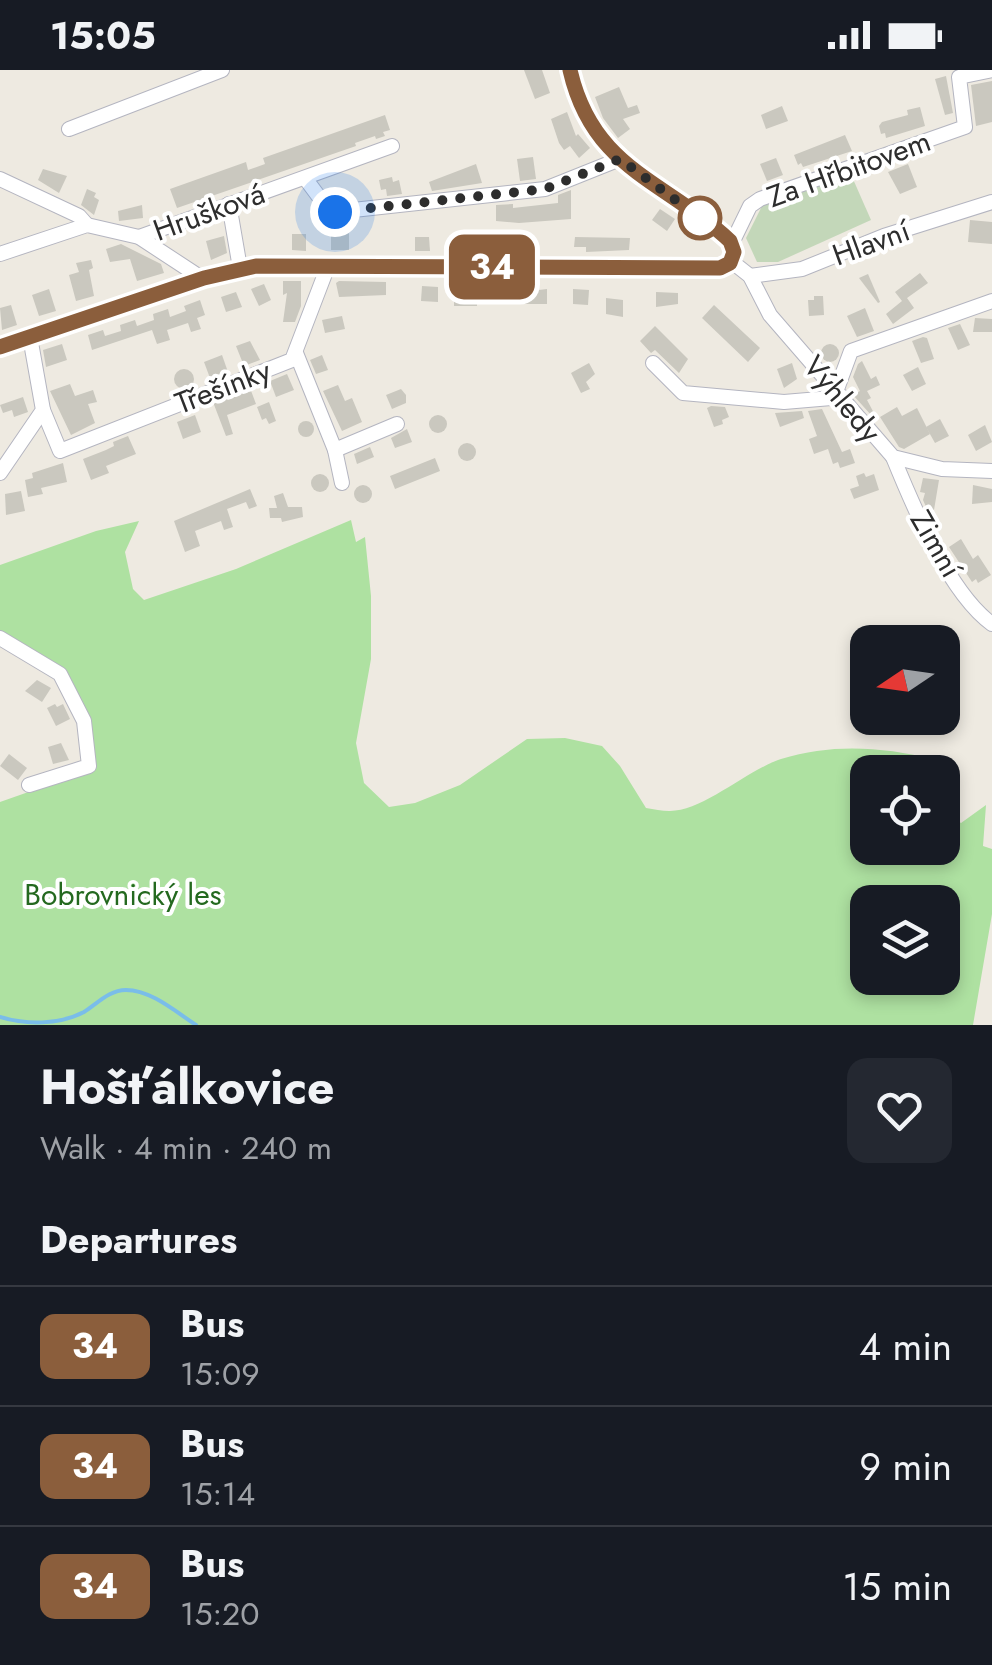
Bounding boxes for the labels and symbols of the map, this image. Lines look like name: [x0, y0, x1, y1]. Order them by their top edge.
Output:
street label: Za Hřbitovem: [761, 119, 937, 218]
street label: Hrušková: [147, 171, 271, 252]
your location: [310, 187, 360, 237]
unlabelled marker: [679, 197, 721, 239]
street label: Hlavní: [826, 208, 917, 276]
line badge: 34: [447, 234, 537, 300]
street label: Výhledy: [793, 346, 892, 452]
street label: Třešínky: [169, 348, 278, 424]
street label: Zimní: [900, 502, 973, 586]
north arrow: [850, 625, 960, 735]
park label: Bobrovnický les: [24, 873, 222, 916]

